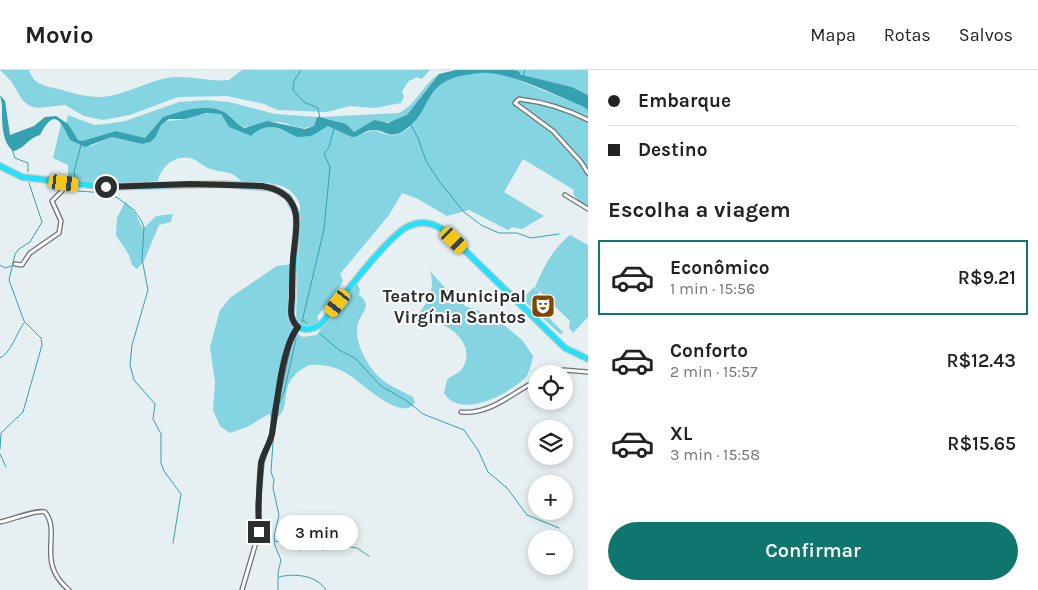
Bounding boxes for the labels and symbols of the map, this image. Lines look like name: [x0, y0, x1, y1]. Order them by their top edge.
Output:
car: [48, 174, 79, 192]
route start: [95, 176, 117, 198]
car: [437, 224, 470, 256]
place label: Teatro Municipal Virgínia Santos: [382, 285, 526, 328]
car: [322, 287, 353, 319]
theatre icon: Teatro Municipal Virgínia Santos: [530, 293, 556, 319]
callout: 3 min: [276, 514, 359, 550]
route end: [248, 521, 270, 543]

